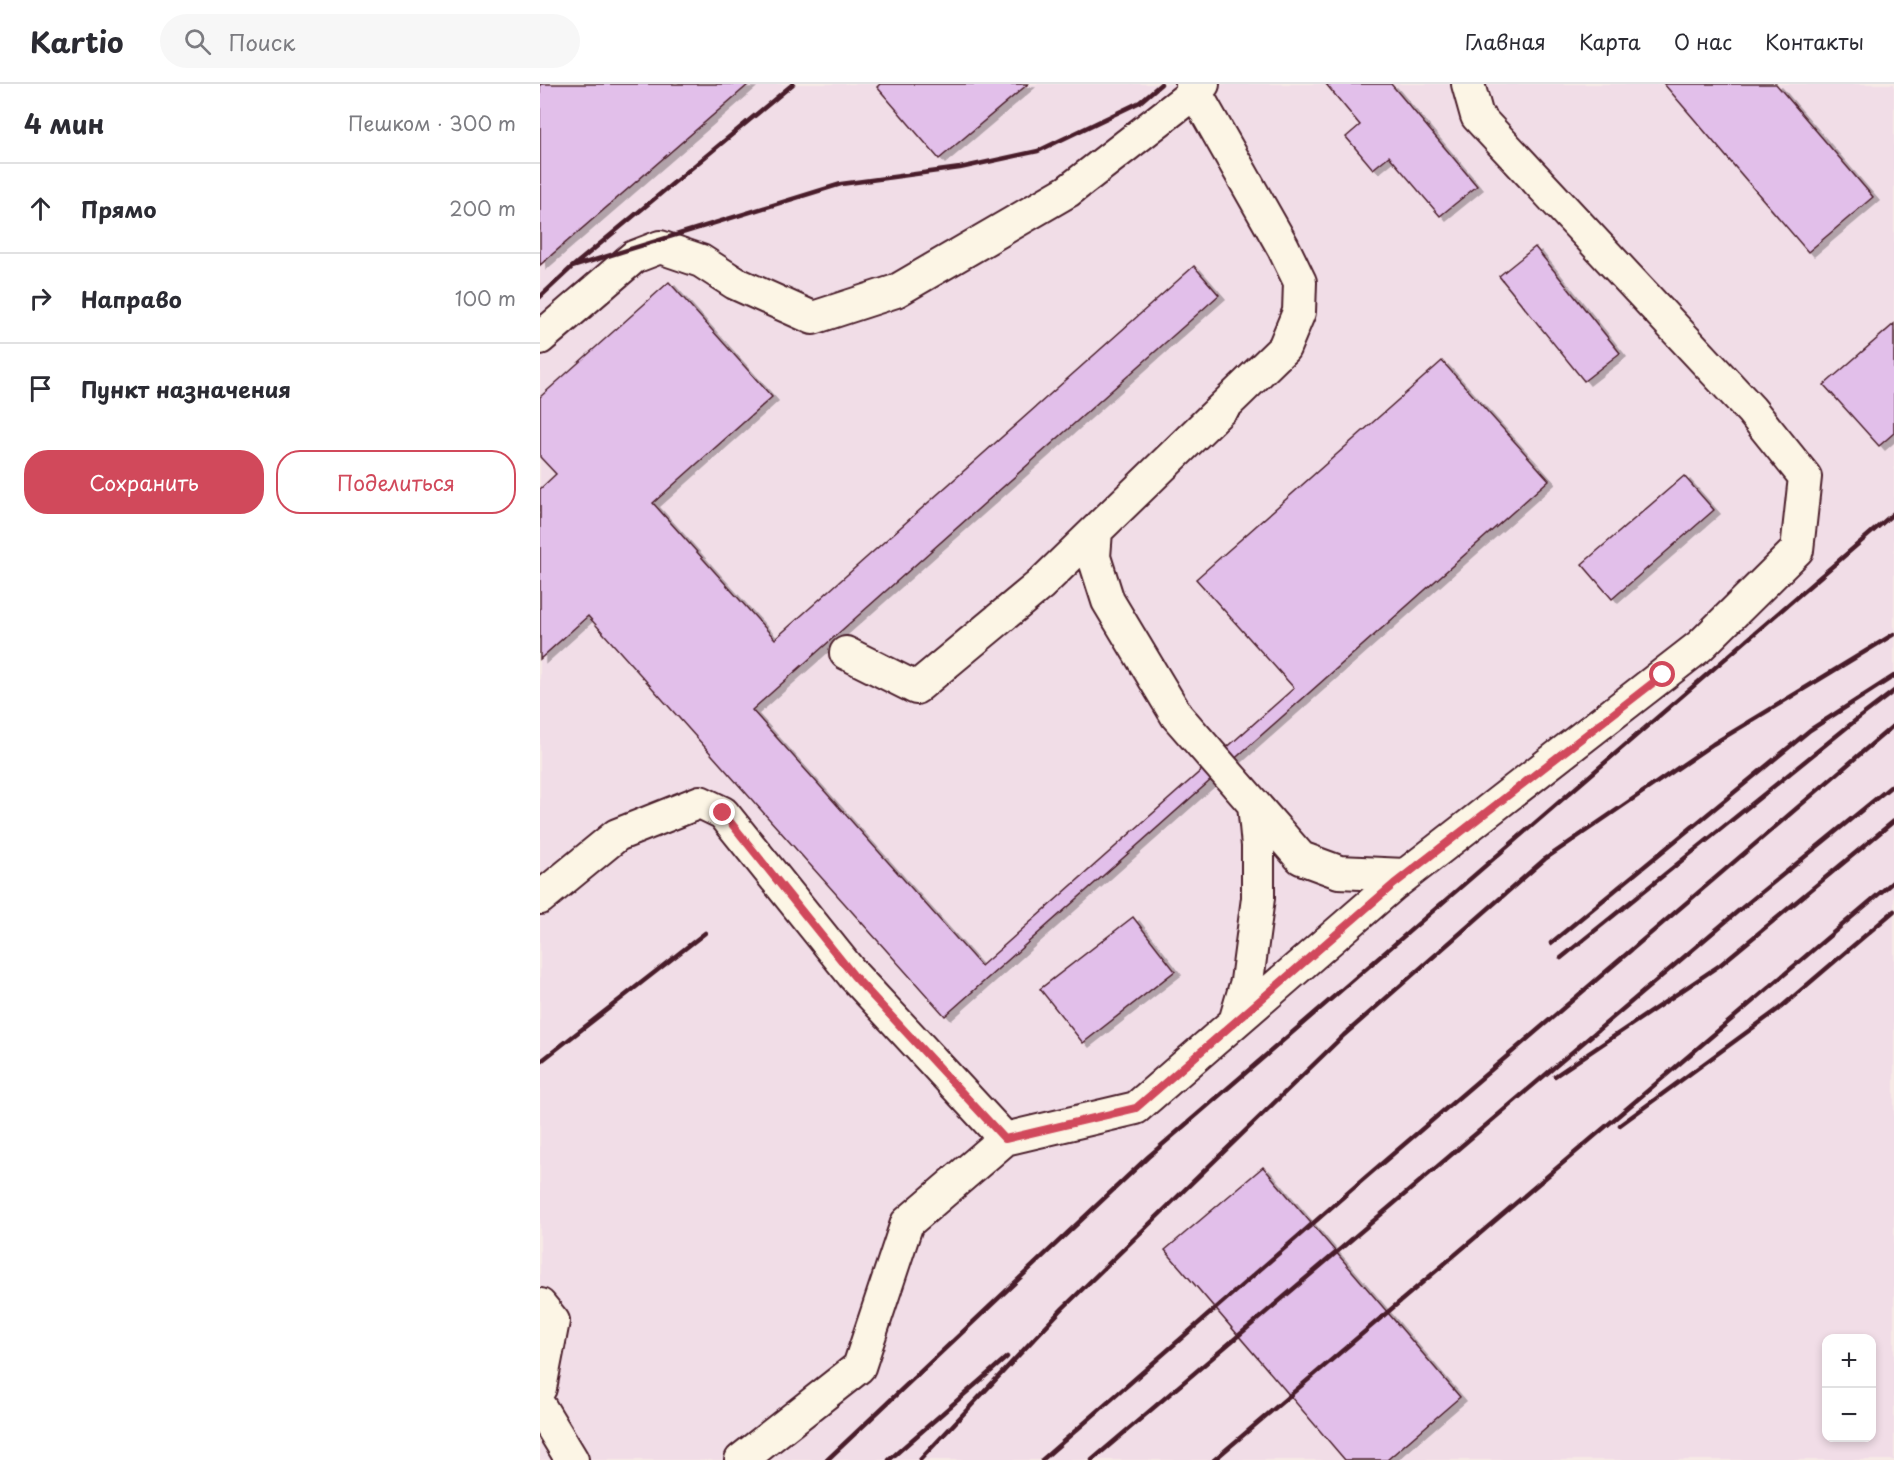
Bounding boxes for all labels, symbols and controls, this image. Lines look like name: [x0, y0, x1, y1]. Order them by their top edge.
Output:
search box: [160, 14, 580, 68]
text: Kartio: [30, 20, 124, 63]
icon: search: [181, 25, 214, 58]
text: Поиск: [229, 25, 295, 58]
text: Главная: [1465, 25, 1546, 57]
text: Карта: [1579, 25, 1641, 57]
text: О нас: [1674, 25, 1732, 57]
text: Контакты: [1765, 25, 1864, 57]
text: 4 мин: [24, 104, 105, 143]
text: Пешком · 300 m: [348, 108, 516, 138]
icon: ahead: [24, 192, 57, 225]
text: Прямо: [81, 192, 156, 225]
text: 200 m: [449, 193, 516, 223]
icon: right: [24, 282, 57, 315]
text: Направо: [81, 282, 182, 315]
text: 100 m: [455, 283, 516, 313]
icon: arrive: [24, 372, 57, 405]
text: Пункт назначения: [81, 372, 291, 405]
button: Сохранить: [24, 450, 264, 514]
button: Поделиться: [276, 450, 516, 514]
route start: [1649, 661, 1675, 687]
route end: [709, 799, 735, 825]
map controls: [1822, 1334, 1876, 1442]
button: +: [1822, 1334, 1876, 1388]
button: −: [1822, 1388, 1876, 1442]

